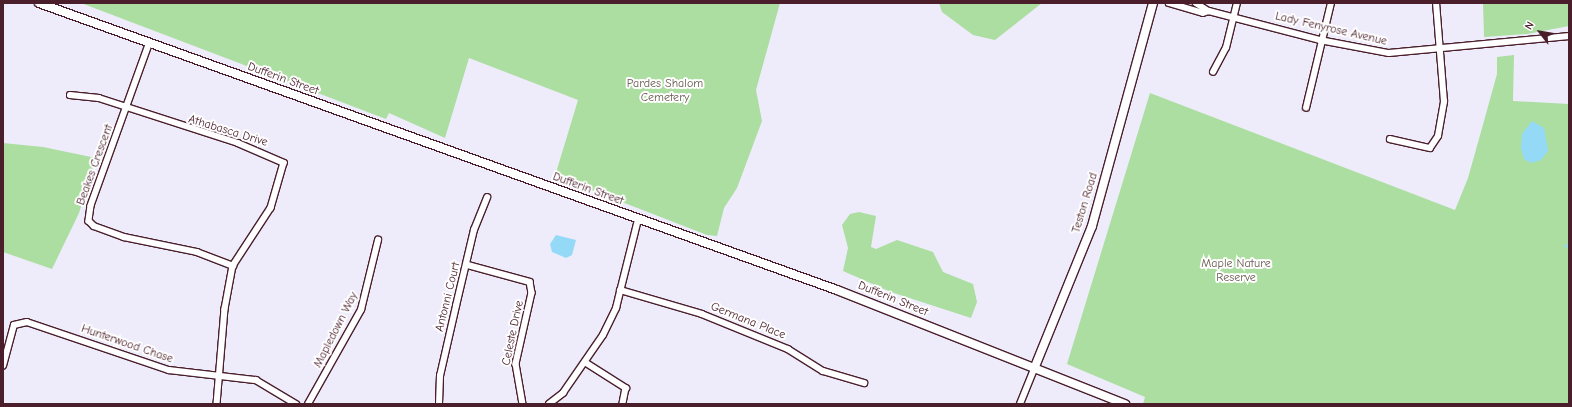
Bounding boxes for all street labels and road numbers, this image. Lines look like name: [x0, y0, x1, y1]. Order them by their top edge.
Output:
street label: Lady Fenyrose Avenue: [1274, 9, 1388, 49]
street label: Dufferin Street: [246, 60, 320, 98]
street label: Athabasca Drive: [186, 112, 270, 150]
street label: Beakes Crescent: [74, 123, 116, 207]
street label: Dufferin Street: [551, 170, 625, 208]
street label: Teston Road: [1069, 171, 1101, 235]
street label: Antonni Court: [432, 261, 464, 333]
street label: Dufferin Street: [856, 278, 930, 320]
street label: Mapledown Way: [311, 290, 361, 370]
street label: Celeste Drive: [499, 299, 527, 367]
street label: Germana Place: [708, 299, 788, 343]
street label: Hunterwood Chase: [79, 322, 175, 366]

